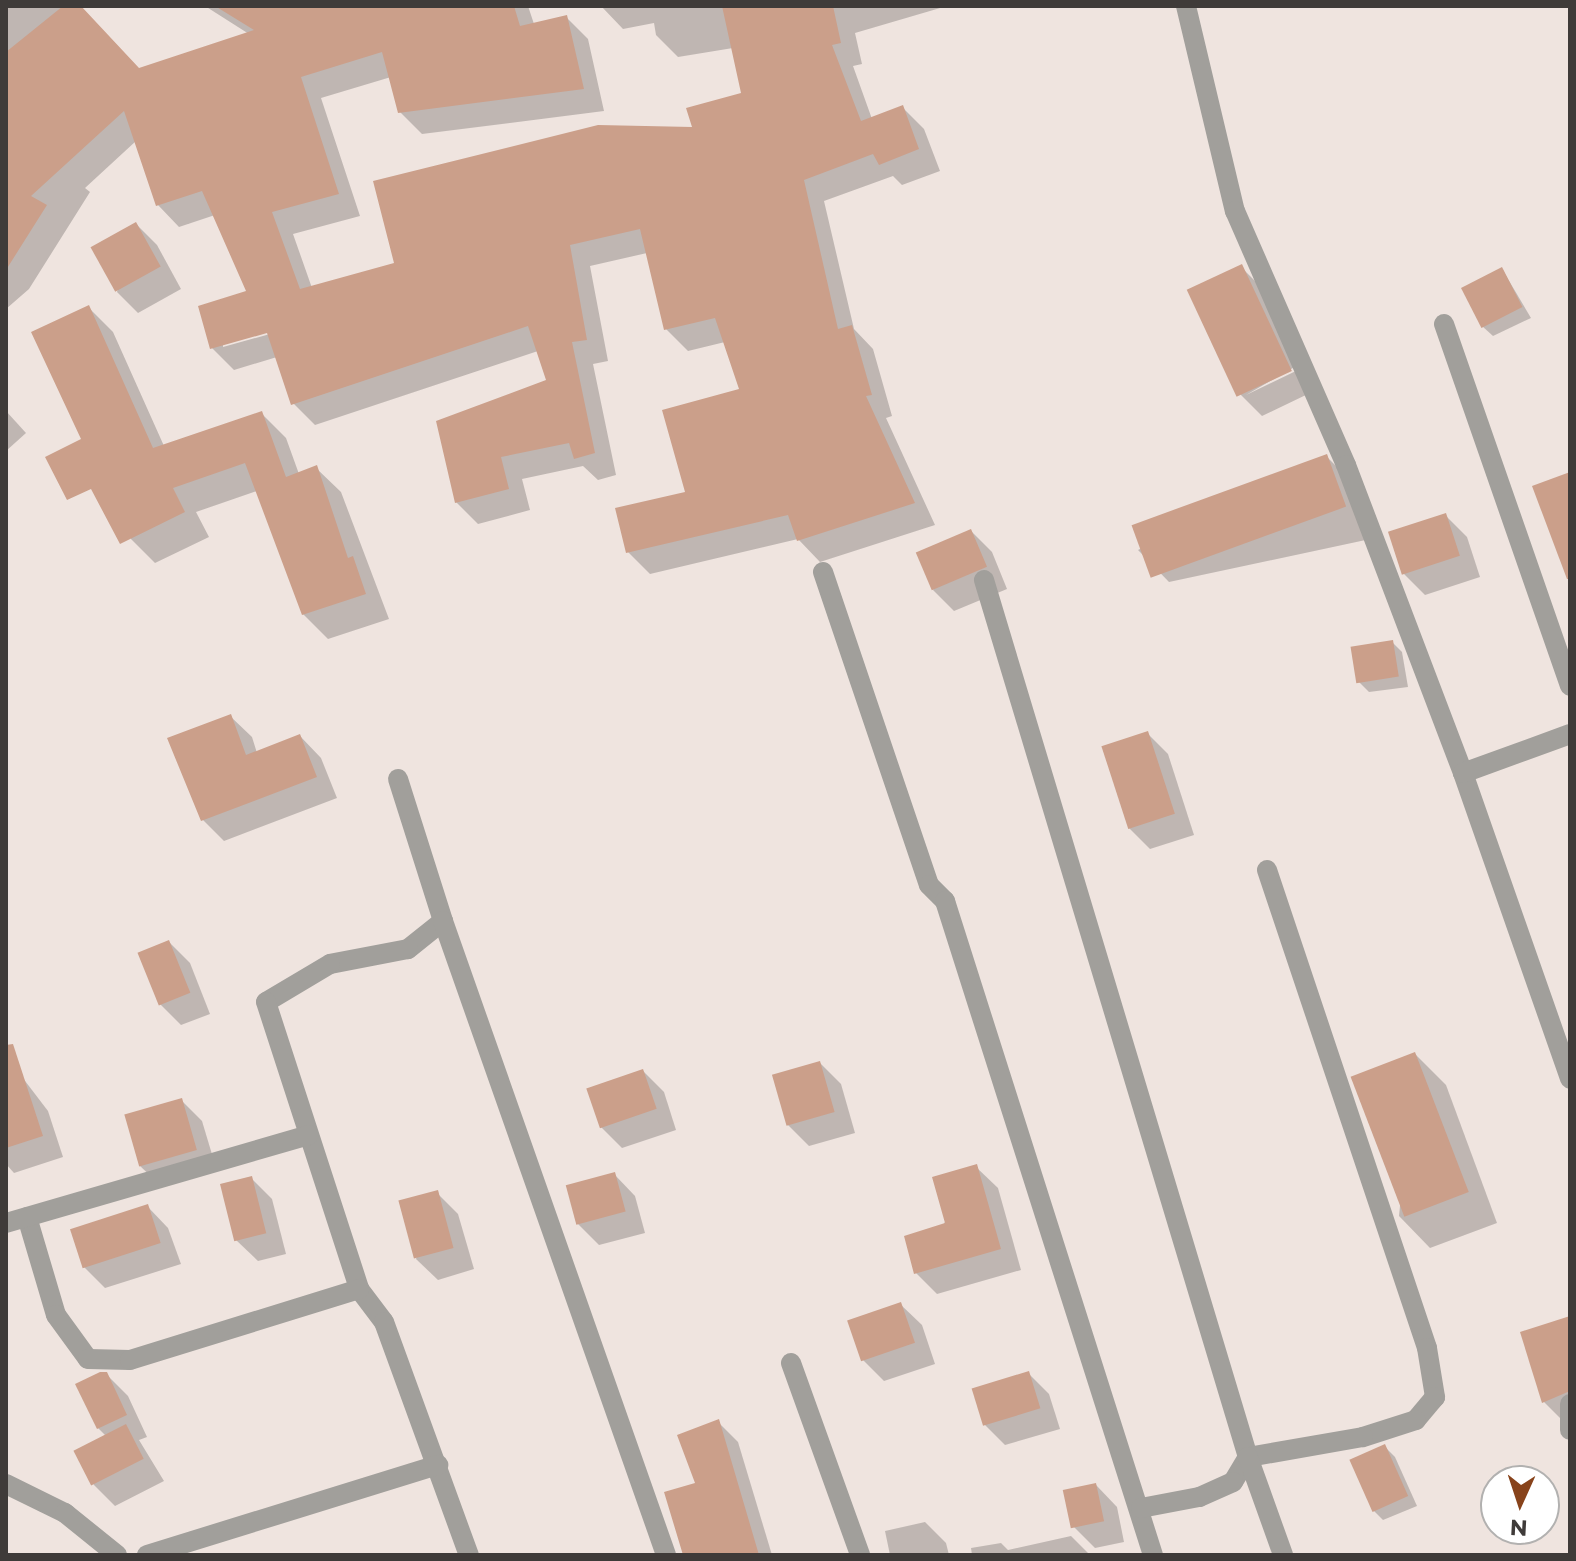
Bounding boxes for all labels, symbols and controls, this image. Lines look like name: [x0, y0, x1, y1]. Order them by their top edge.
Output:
north arrow: [1480, 1465, 1560, 1545]
text: N: [1509, 1514, 1528, 1541]

